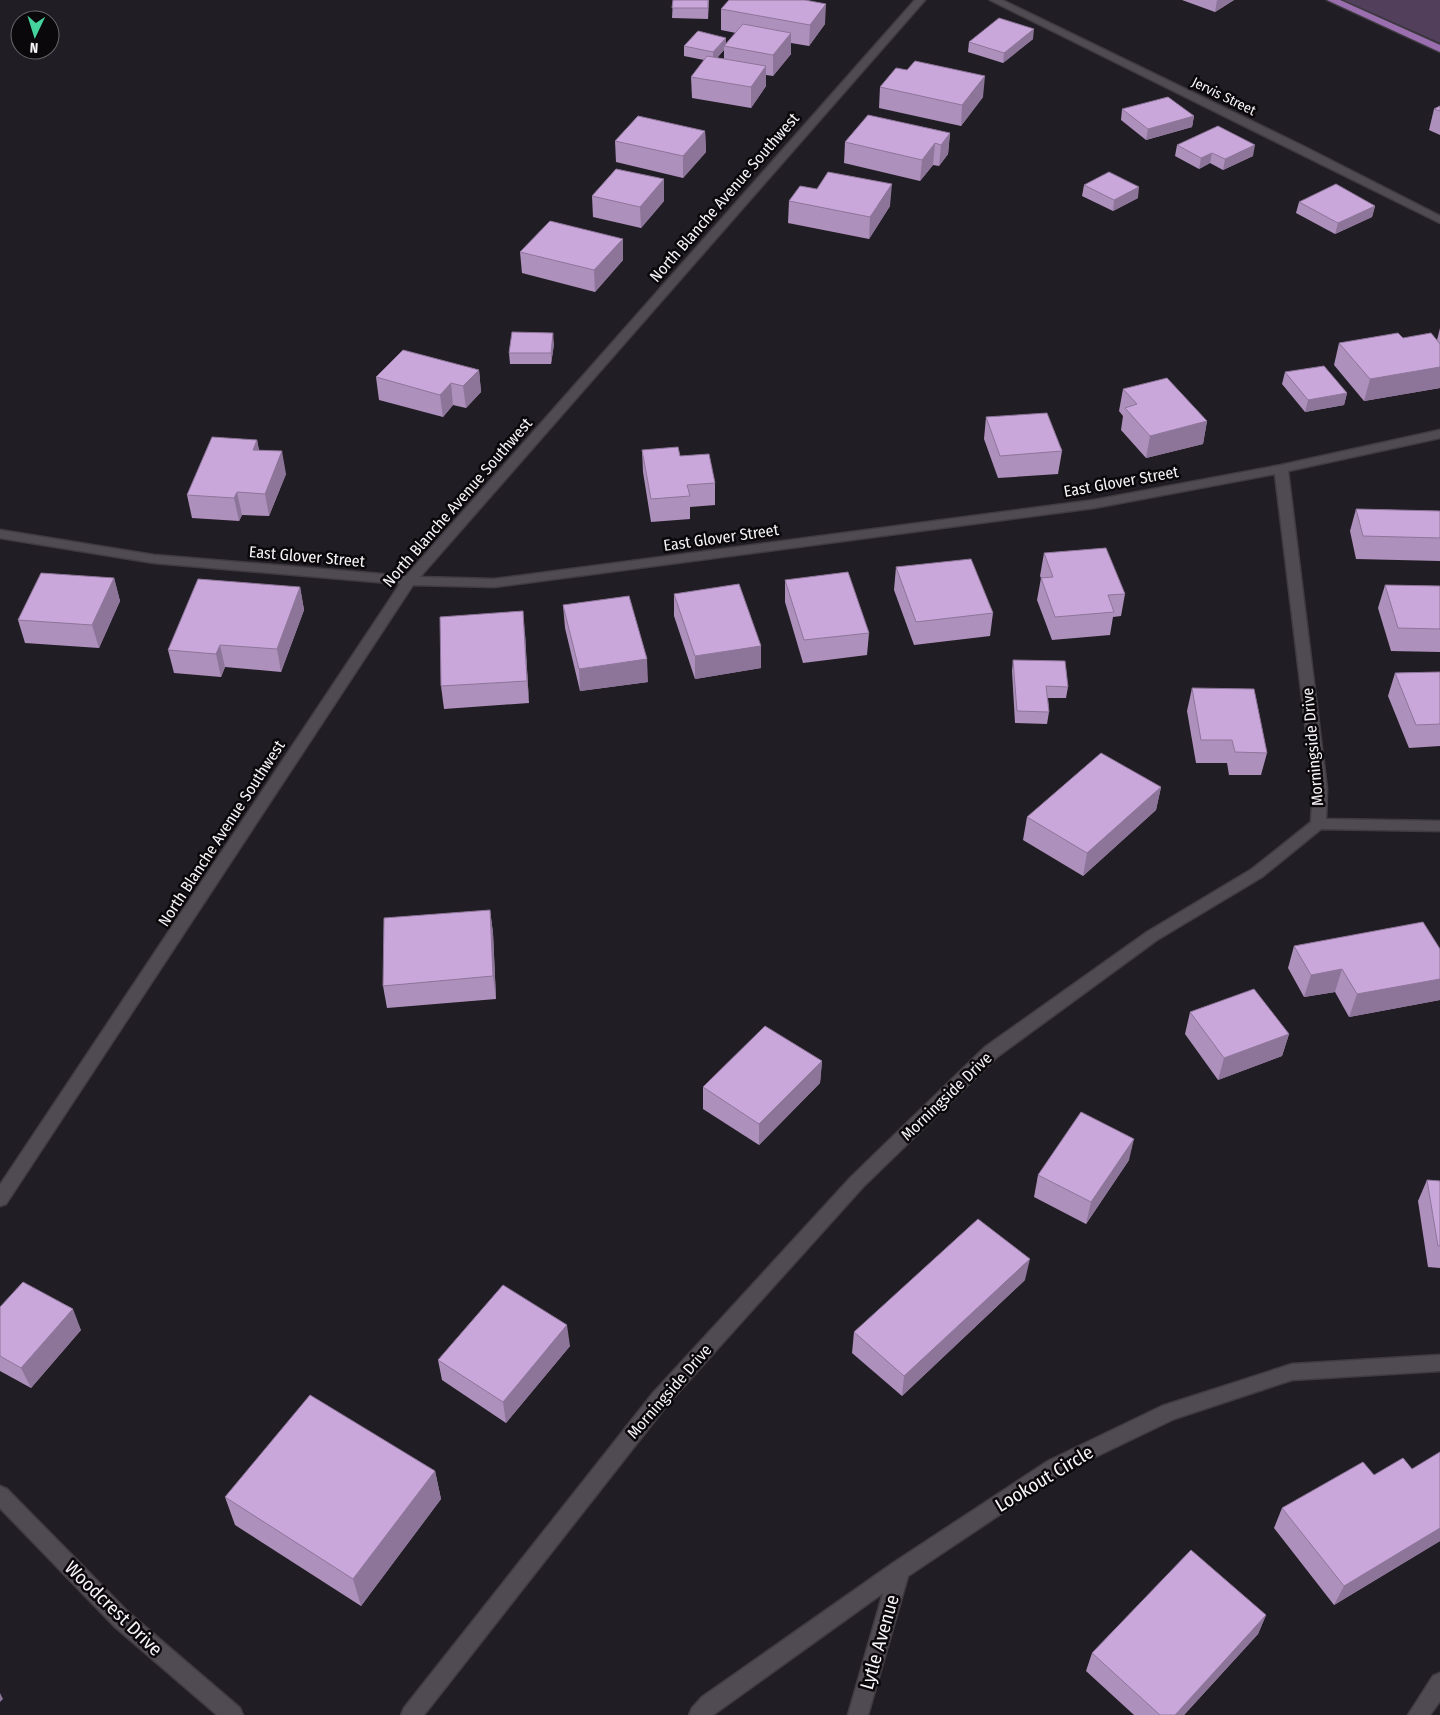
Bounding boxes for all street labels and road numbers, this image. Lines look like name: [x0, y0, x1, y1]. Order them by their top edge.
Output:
street label: Jervis Street: [1189, 74, 1259, 119]
street label: North Blanche Avenue Southwest: [646, 108, 804, 286]
street label: North Blanche Avenue Southwest: [379, 413, 537, 591]
street label: East Glover Street: [1062, 462, 1181, 501]
street label: East Glover Street: [662, 520, 781, 555]
street label: East Glover Street: [248, 542, 366, 571]
street label: Morningside Drive: [1298, 687, 1327, 807]
street label: North Blanche Avenue Southwest: [154, 736, 289, 930]
street label: Morningside Drive: [897, 1048, 996, 1144]
street label: Morningside Drive: [623, 1340, 716, 1442]
street label: Lookout Circle: [991, 1440, 1097, 1517]
street label: Woodcrest Drive: [60, 1556, 167, 1661]
street label: Lytle Avenue: [855, 1592, 904, 1692]

